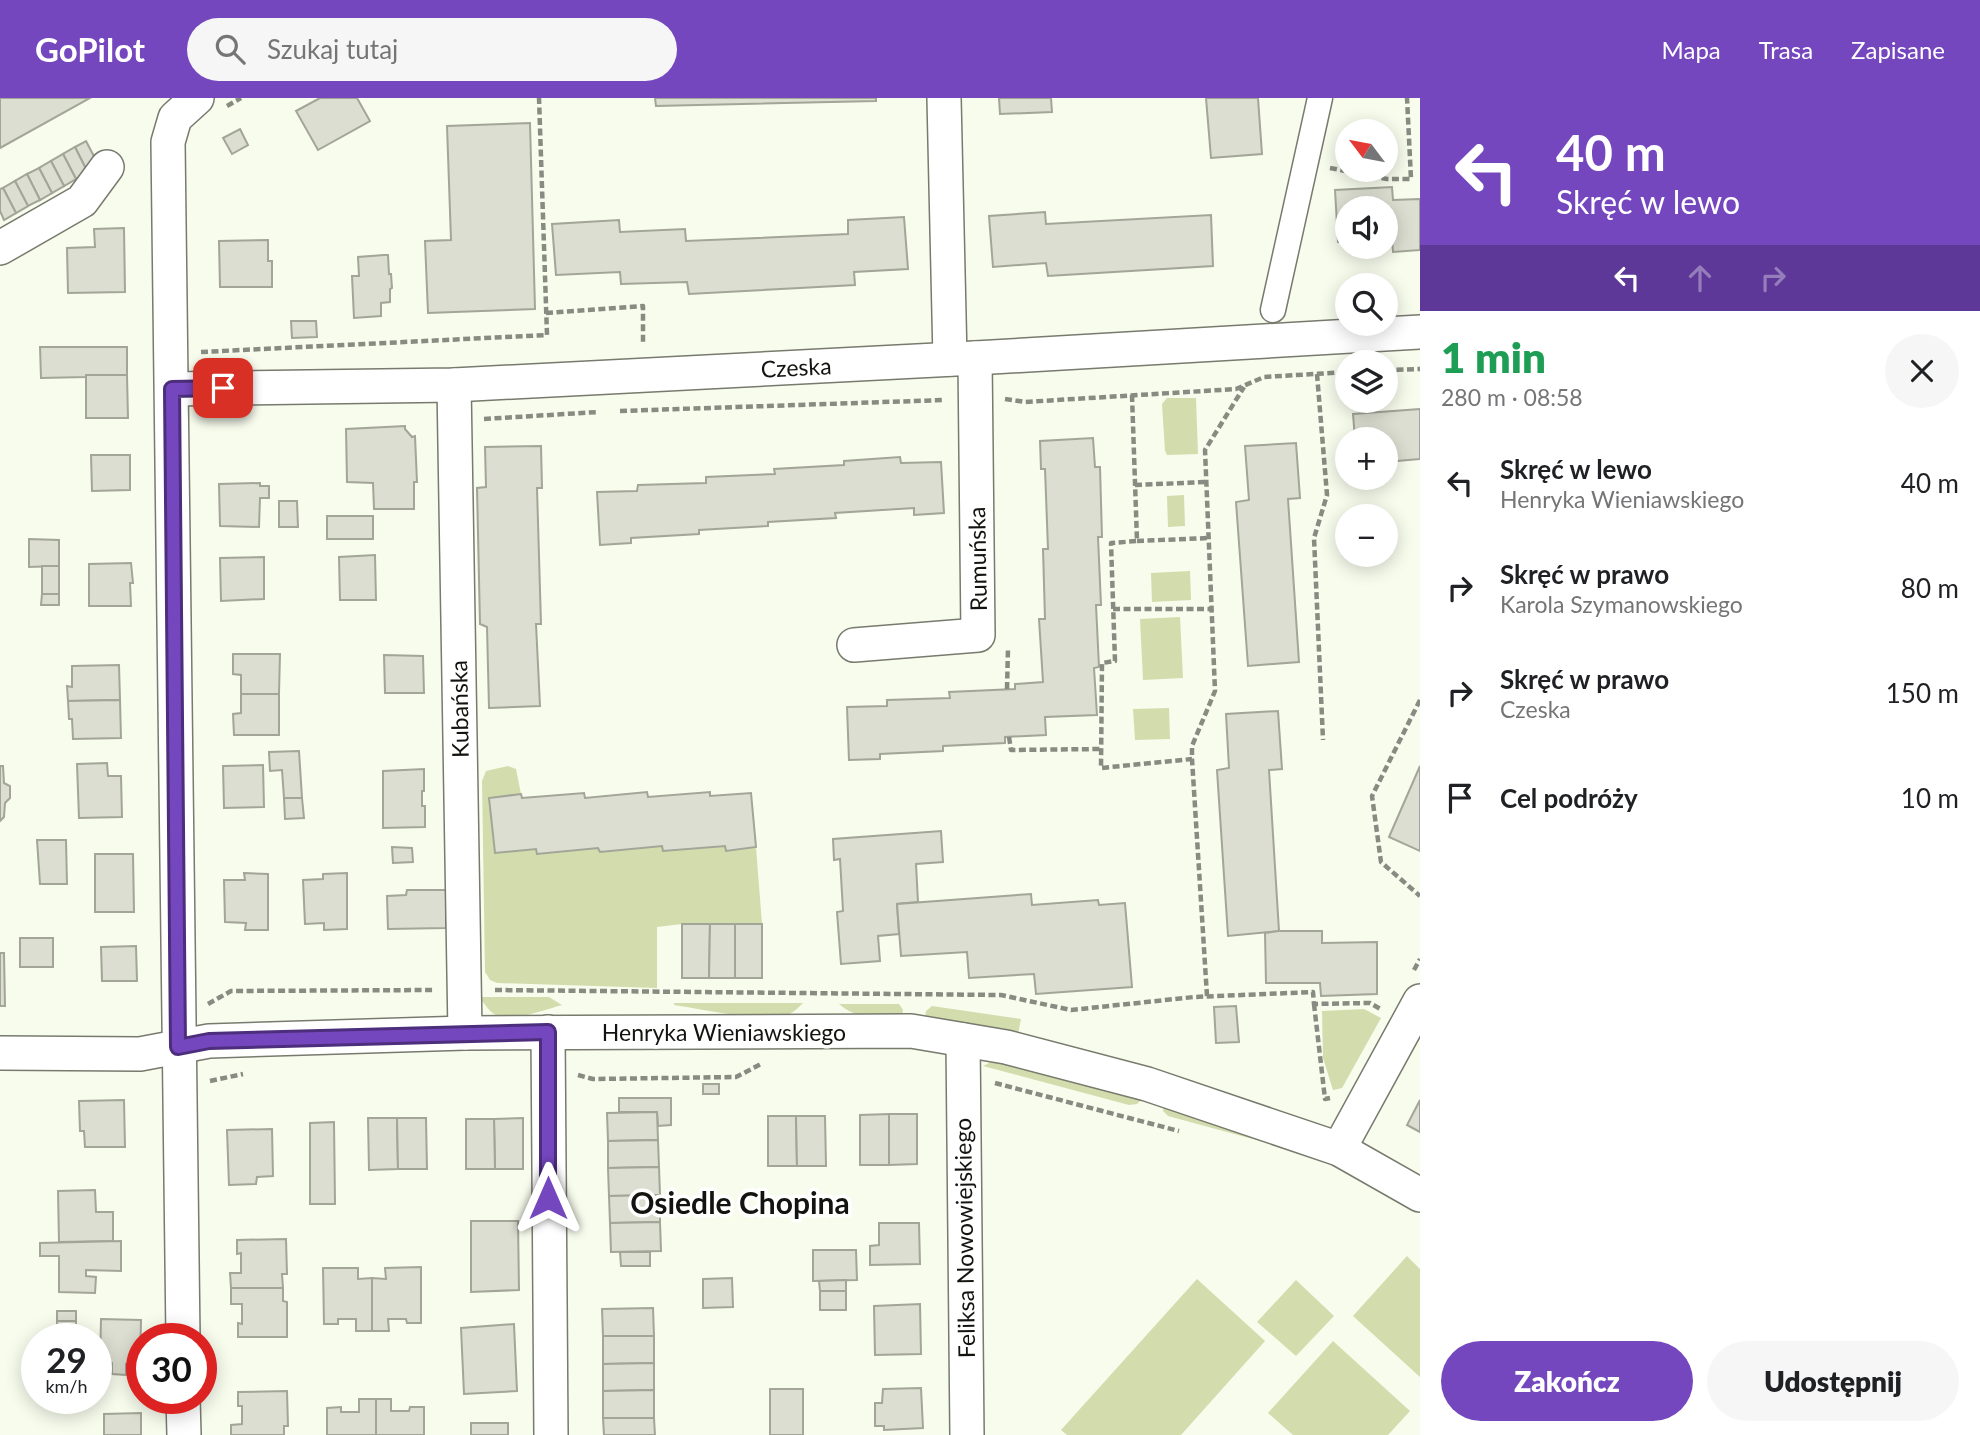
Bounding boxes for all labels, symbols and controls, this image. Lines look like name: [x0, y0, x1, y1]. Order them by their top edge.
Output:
search box: [187, 18, 677, 81]
text: GoPilot: [35, 29, 145, 69]
icon: search: [211, 30, 249, 68]
text: Szukaj tutaj: [267, 33, 398, 65]
text: Mapa: [1662, 35, 1721, 64]
text: Trasa: [1759, 35, 1813, 64]
text: Zapisane: [1851, 35, 1945, 64]
north arrow: [1335, 119, 1398, 182]
map controls: [1335, 119, 1398, 567]
text: 40 m: [1556, 123, 1666, 181]
icon: left: [1441, 126, 1532, 217]
text: Skręć w lewo: [1556, 182, 1740, 221]
button: sound: [1335, 196, 1398, 259]
icon: left: [1608, 259, 1646, 297]
icon: ahead: [1681, 259, 1719, 297]
icon: right: [1754, 259, 1792, 297]
button: search: [1335, 273, 1398, 336]
text: 1 min: [1441, 332, 1546, 382]
button: close: [1885, 334, 1959, 408]
button: layers: [1335, 350, 1398, 413]
street label: Czeska: [760, 351, 832, 383]
pin: [193, 358, 253, 418]
icon: arrive: [204, 369, 242, 407]
text: 280 m · 08:58: [1441, 383, 1583, 411]
button: +: [1335, 427, 1398, 490]
text: Skręć w lewo: [1500, 453, 1652, 485]
icon: left: [1441, 464, 1479, 502]
text: 40 m: [1901, 467, 1959, 499]
text: Henryka Wieniawskiego: [1500, 485, 1744, 513]
button: −: [1335, 504, 1398, 567]
street label: Rumuńska: [962, 507, 992, 611]
text: Skręć w prawo: [1500, 558, 1669, 590]
icon: right: [1441, 569, 1479, 607]
text: 80 m: [1901, 572, 1959, 604]
text: Karola Szymanowskiego: [1500, 590, 1743, 618]
street label: Kubańska: [444, 660, 474, 758]
text: Skręć w prawo: [1500, 663, 1669, 695]
icon: right: [1441, 674, 1479, 712]
text: 150 m: [1886, 677, 1959, 709]
text: Czeska: [1500, 695, 1571, 723]
icon: arrive: [1441, 779, 1479, 817]
text: Cel podróży: [1500, 782, 1638, 814]
text: 10 m: [1901, 782, 1959, 814]
street label: Henryka Wieniawskiego: [602, 1018, 846, 1046]
street label: Feliksa Nowowiejskiego: [948, 1118, 980, 1358]
position arrow: [511, 1161, 585, 1235]
district label: Osiedle Chopina: [630, 1184, 850, 1220]
speed limit sign: 30: [126, 1323, 217, 1414]
text: 29: [46, 1338, 87, 1380]
button: Zakończ: [1441, 1341, 1693, 1421]
button: Udostępnij: [1707, 1341, 1959, 1421]
text: km/h: [45, 1375, 88, 1397]

